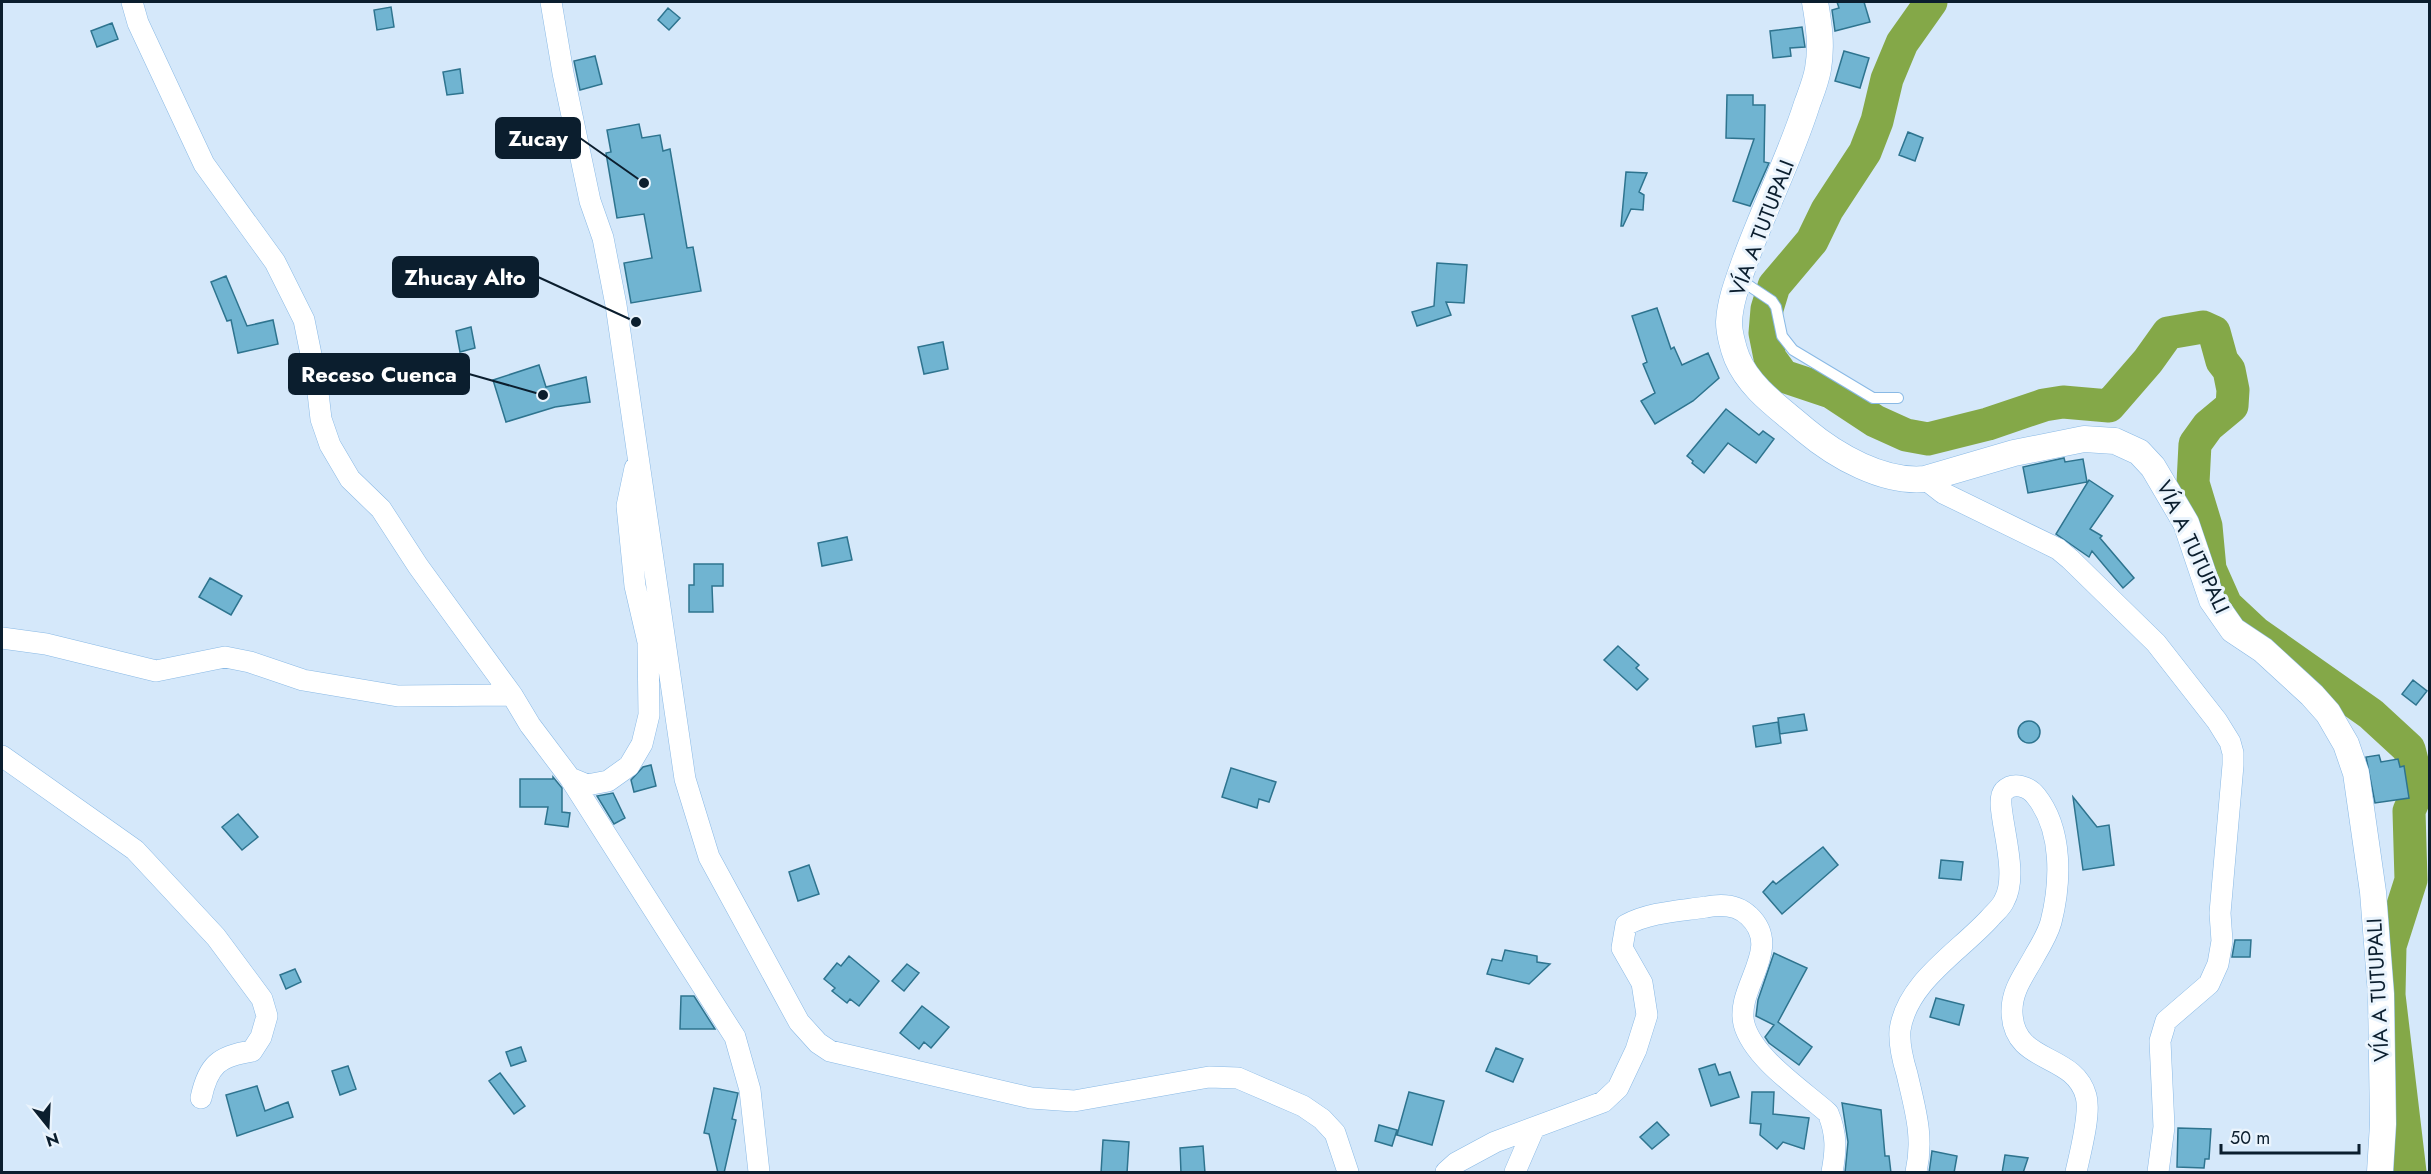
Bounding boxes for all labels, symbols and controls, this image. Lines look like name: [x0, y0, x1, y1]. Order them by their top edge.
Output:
callout: Zucay: [496, 118, 580, 158]
text: Zucay: [508, 122, 568, 154]
street label: VÍA A TUTUPALI: [1722, 156, 1802, 300]
callout: Zhucay Alto: [393, 257, 538, 297]
text: Zhucay Alto: [404, 261, 526, 293]
callout: Receso Cuenca: [289, 354, 469, 394]
text: Receso Cuenca: [301, 358, 457, 390]
street label: VÍA A TUTUPALI: [2149, 476, 2237, 618]
street label: VÍA A TUTUPALI: [2359, 917, 2397, 1063]
north arrow: [18, 1096, 78, 1156]
scale bar: [2221, 1117, 2359, 1155]
text: 50 m: [2230, 1125, 2270, 1151]
text: N: [43, 1127, 62, 1153]

